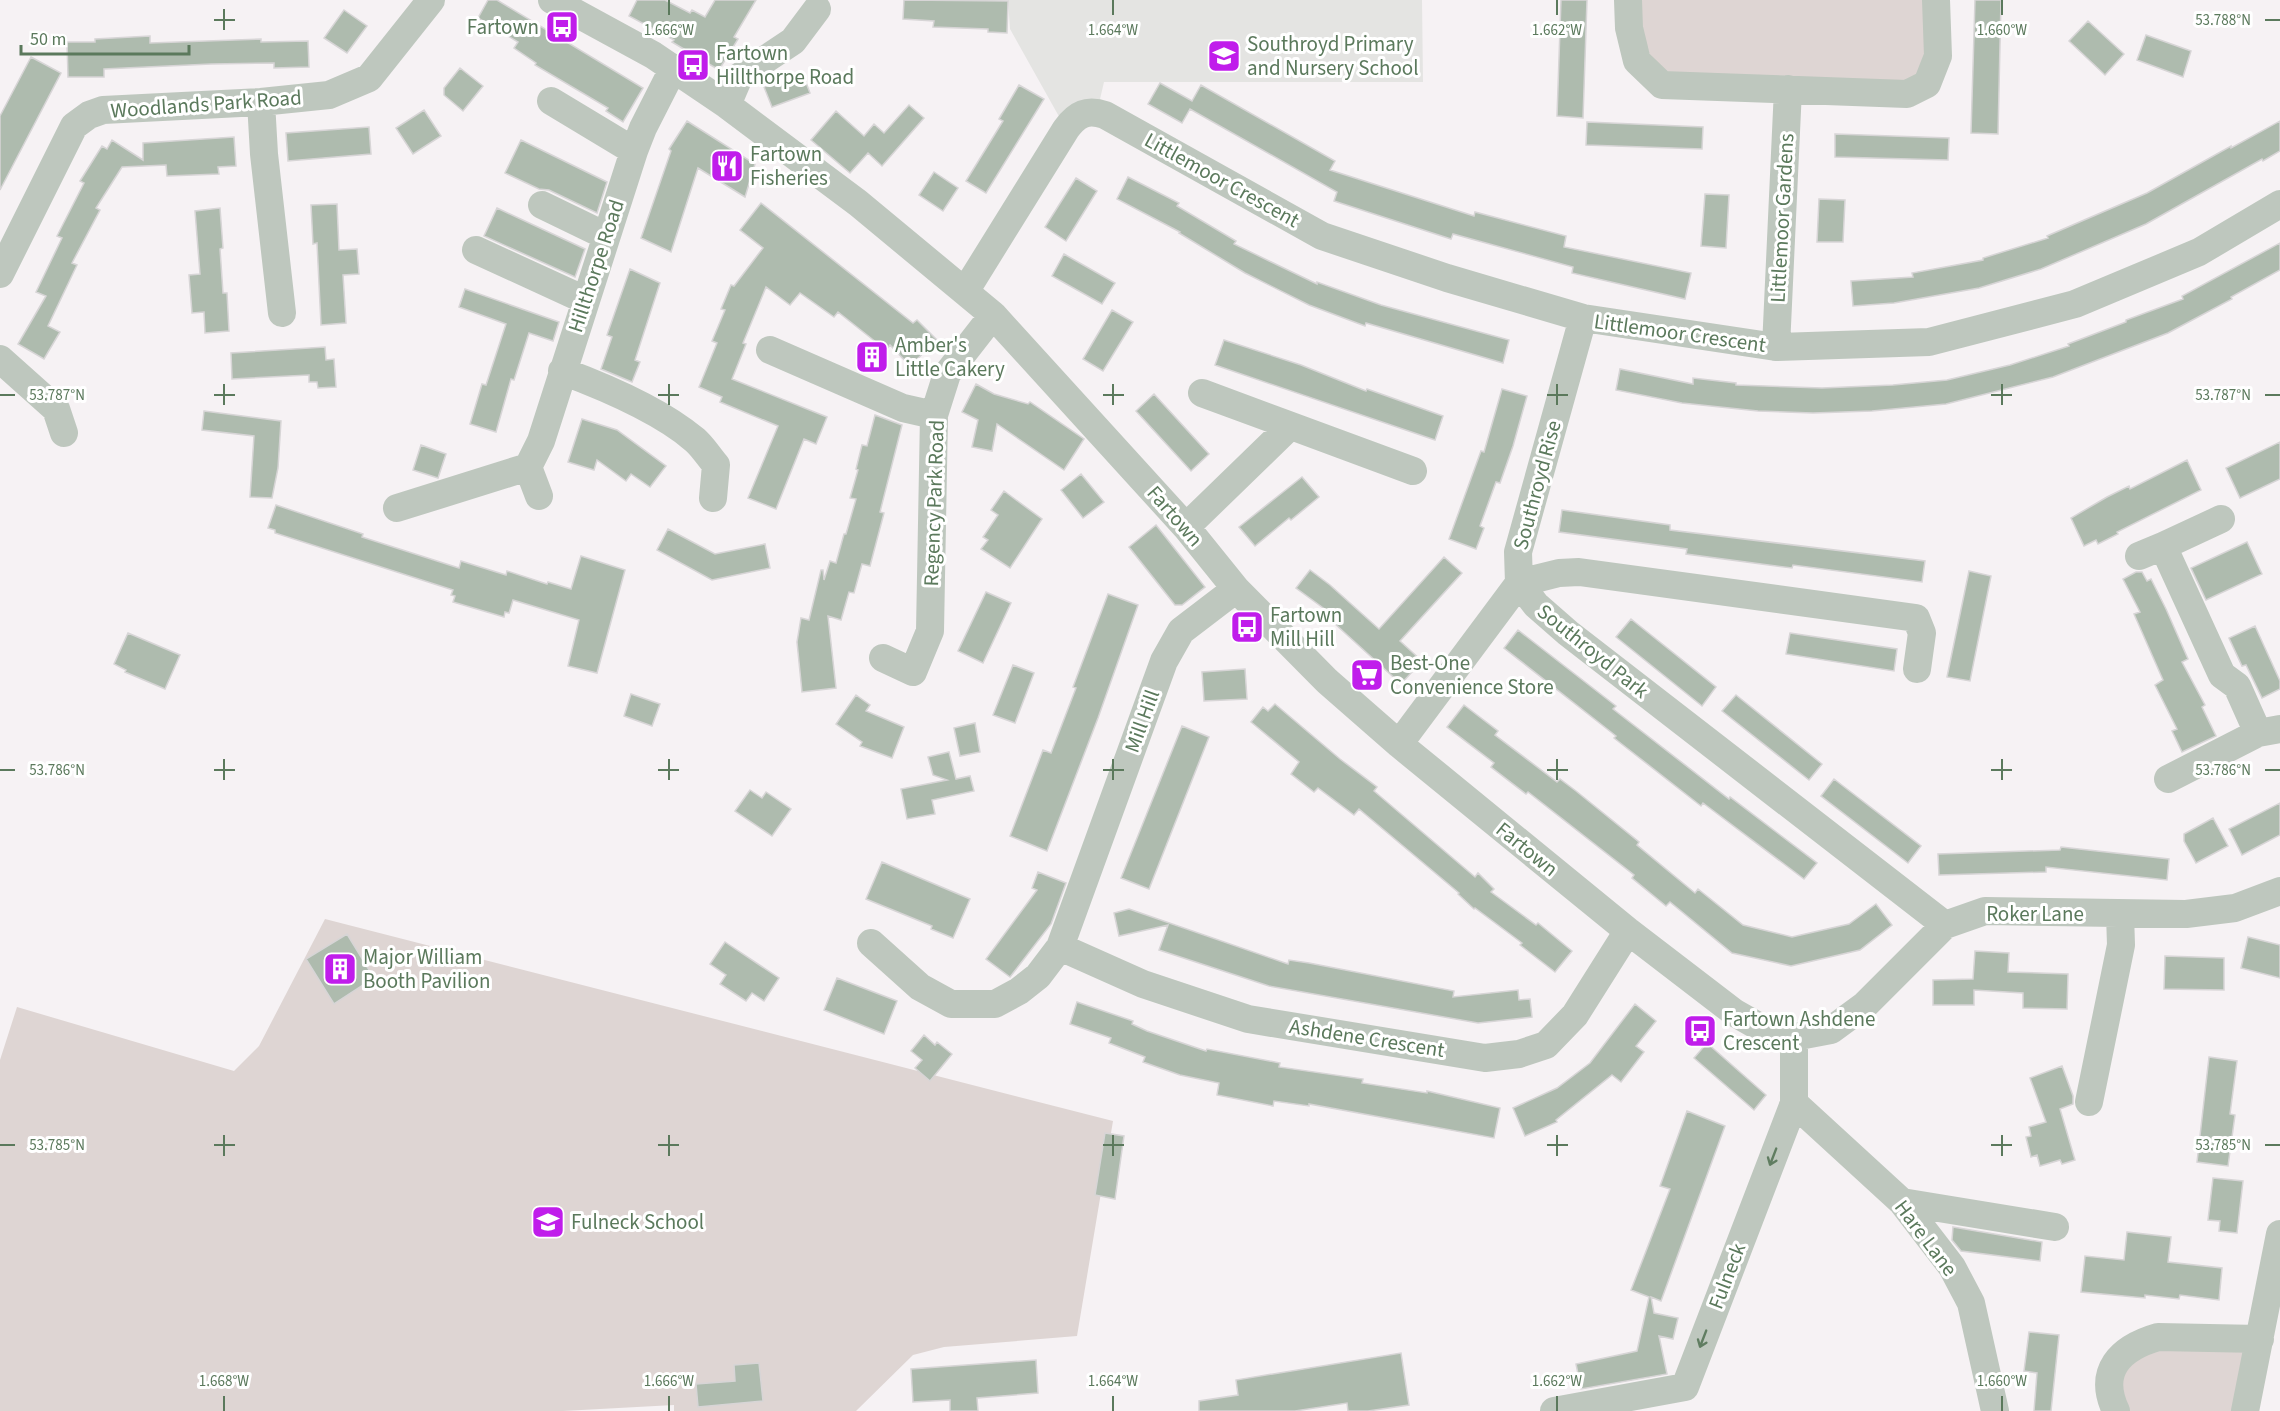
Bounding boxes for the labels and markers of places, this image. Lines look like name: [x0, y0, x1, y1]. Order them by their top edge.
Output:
bus stop icon: Fartown: [544, 9, 580, 45]
place label: Fartown: [467, 12, 539, 42]
place label: Southroyd Primary and Nursery School: [1247, 29, 1419, 83]
place label: Fartown Hillthorpe Road: [716, 38, 854, 92]
school or university icon: Southroyd Primary and Nursery School: [1206, 38, 1242, 74]
bus stop icon: Fartown Hillthorpe Road: [675, 47, 711, 83]
place label: Fartown Fisheries: [750, 139, 828, 193]
restaurant icon: Fartown Fisheries: [709, 148, 745, 184]
place label: Amber's Little Cakery: [895, 330, 1005, 384]
building icon: Amber's Little Cakery: [854, 339, 890, 375]
place label: Fartown Mill Hill: [1270, 600, 1342, 654]
bus stop icon: Fartown Mill Hill: [1229, 609, 1265, 645]
place label: Best-One Convenience Store: [1390, 648, 1554, 702]
supermarket icon: Best-One Convenience Store: [1349, 657, 1385, 693]
place label: Major William Booth Pavilion: [363, 942, 490, 996]
building icon: Major William Booth Pavilion: [322, 951, 358, 987]
place label: Fartown Ashdene Crescent: [1723, 1004, 1876, 1058]
bus stop icon: Fartown Ashdene Crescent: [1682, 1013, 1718, 1049]
school or university icon: Fulneck School: [530, 1204, 566, 1240]
place label: Fulneck School: [571, 1207, 704, 1237]

